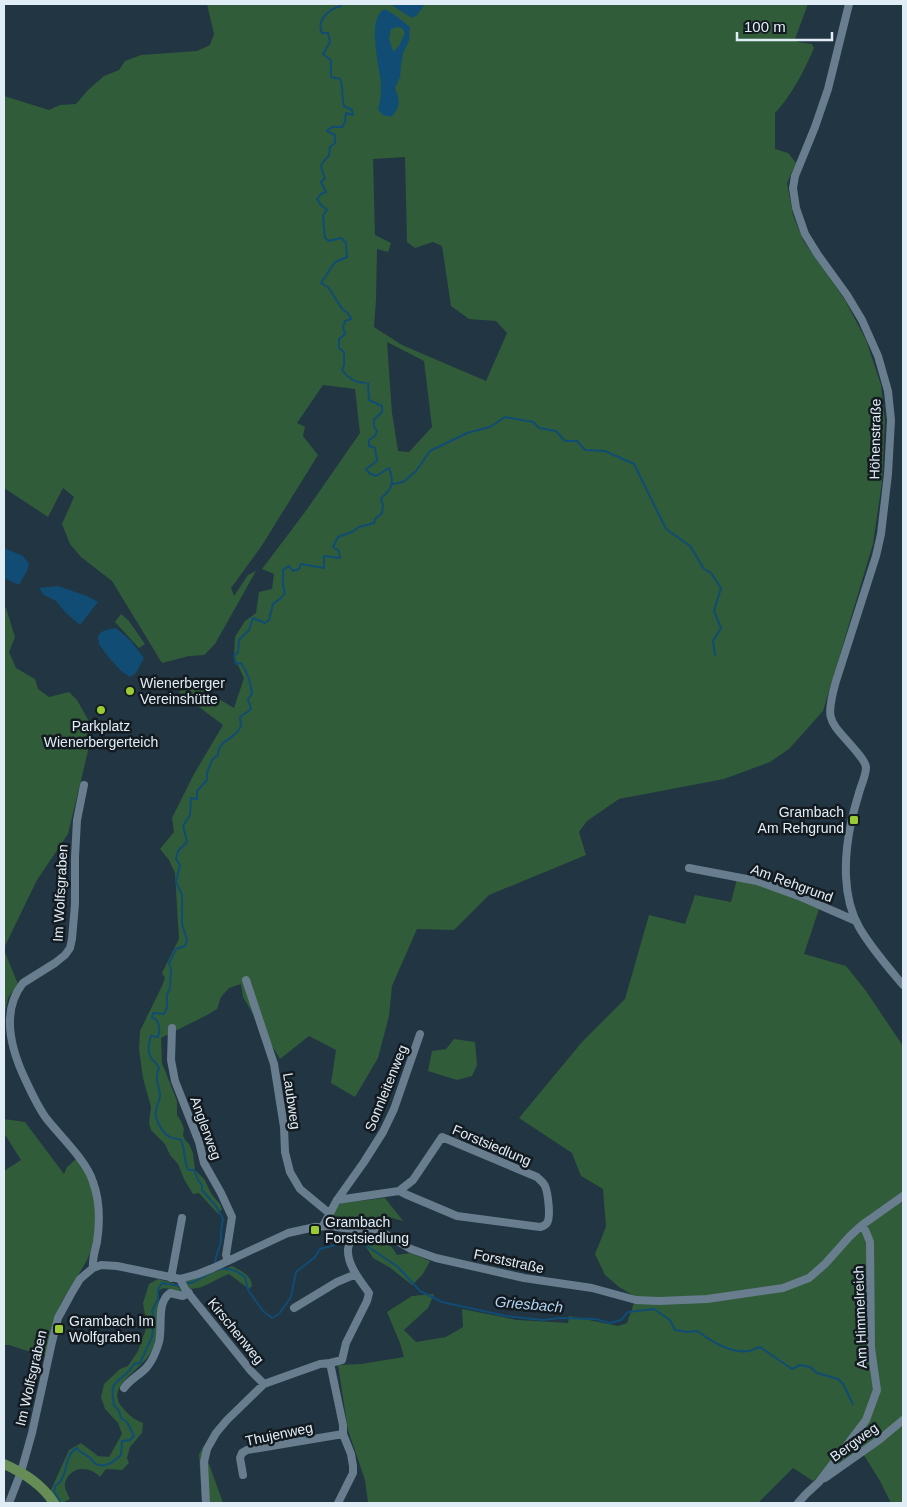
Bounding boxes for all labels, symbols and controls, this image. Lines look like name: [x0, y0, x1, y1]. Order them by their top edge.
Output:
scale bar: [737, 10, 832, 42]
text: 100 m: [744, 18, 786, 35]
street label: Höhenstraße: [866, 398, 884, 480]
place label: Wienerberger Vereinshütte: [140, 675, 225, 707]
marker: Wienerberger Vereinshütte: [124, 685, 136, 697]
marker: Parkplatz Wienerbergerteich: [95, 704, 107, 716]
place label: Parkplatz Wienerbergerteich: [44, 718, 158, 750]
place label: Grambach Am Rehgrund: [758, 804, 844, 836]
marker: Grambach Am Rehgrund: [848, 814, 860, 826]
street label: Im Wolfsgraben: [49, 844, 71, 942]
street label: Am Rehgrund: [749, 861, 835, 905]
street label: Sonnleitenweg: [361, 1042, 411, 1134]
street label: Laubweg: [280, 1072, 304, 1130]
street label: Anglerweg: [187, 1094, 225, 1162]
street label: Forstsiedlung: [450, 1121, 534, 1169]
place label: Grambach Forstsiedlung: [325, 1214, 409, 1246]
marker: Grambach Forstsiedlung: [309, 1224, 321, 1236]
street label: Forststraße: [472, 1246, 546, 1276]
street label: Am Himmelreich: [850, 1265, 870, 1369]
water label: Griesbach: [494, 1293, 564, 1315]
street label: Kirschenweg: [205, 1295, 267, 1367]
place label: Grambach Im Wolfgraben: [69, 1313, 154, 1345]
marker: Grambach Im Wolfgraben: [53, 1323, 65, 1335]
street label: Im Wolfsgraben: [12, 1329, 50, 1427]
street label: Thujenweg: [244, 1419, 314, 1449]
street label: Bergweg: [827, 1419, 881, 1465]

